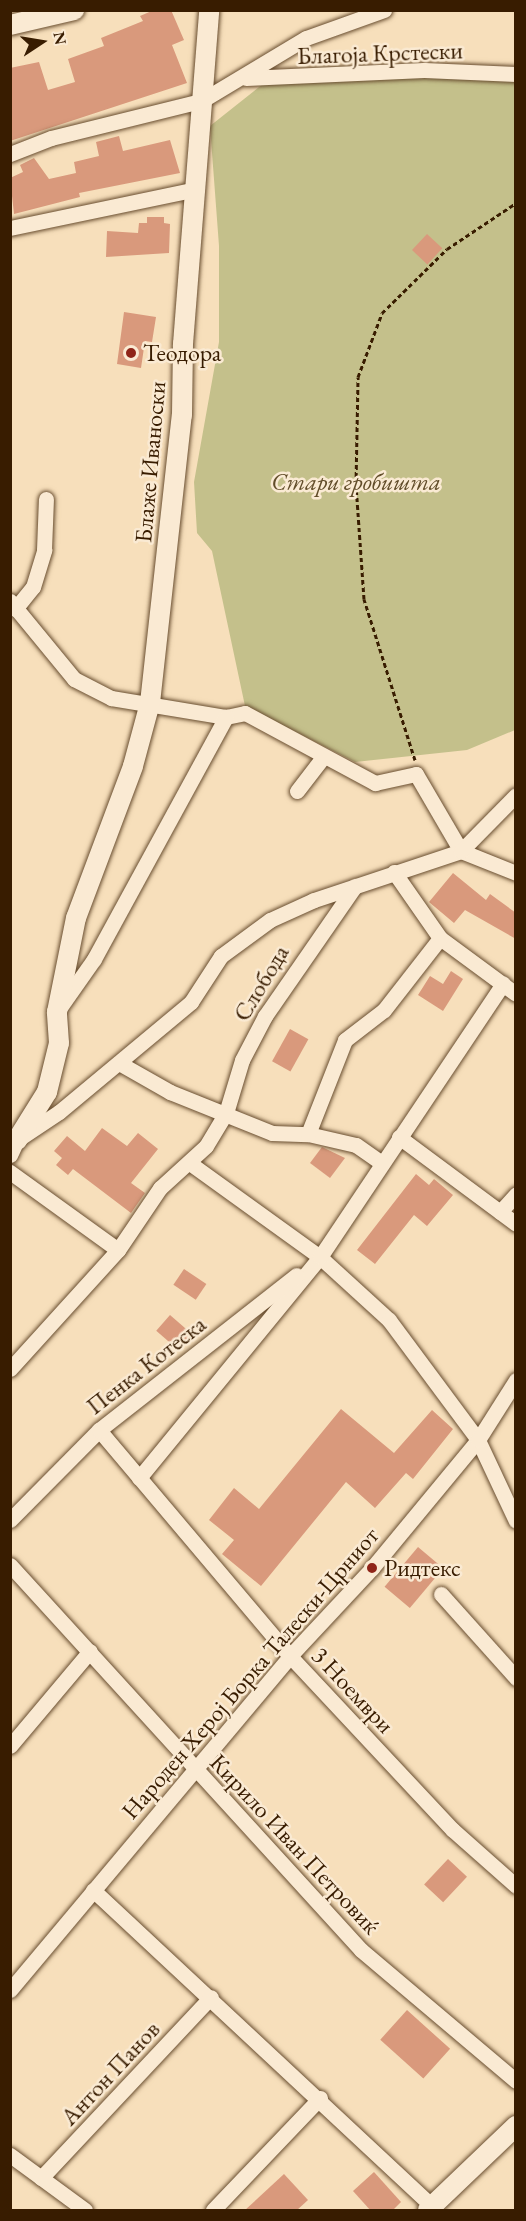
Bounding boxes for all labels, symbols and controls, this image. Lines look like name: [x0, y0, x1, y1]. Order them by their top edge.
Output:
north arrow: [12, 12, 72, 72]
text: N: [48, 30, 72, 47]
street label: Благоја Крстески: [297, 36, 463, 70]
place label: Теодора: [143, 339, 221, 367]
marker: Теодора: [124, 346, 138, 360]
street label: Блаже Иваноски: [129, 380, 171, 544]
park label: Стари гробишта: [271, 468, 441, 496]
street label: Слобода: [227, 940, 295, 1026]
street label: Пенка Котеска: [81, 1309, 211, 1421]
street label: Народен Херој Борка Талески-Црниот: [115, 1521, 385, 1825]
place label: Ридтекс: [384, 1554, 461, 1582]
marker: Ридтекс: [365, 1561, 379, 1575]
street label: 3 Ноември: [306, 1641, 400, 1739]
street label: Кирило Иван Петровиќ: [204, 1748, 386, 1940]
street label: Антон Панов: [54, 2015, 166, 2131]

